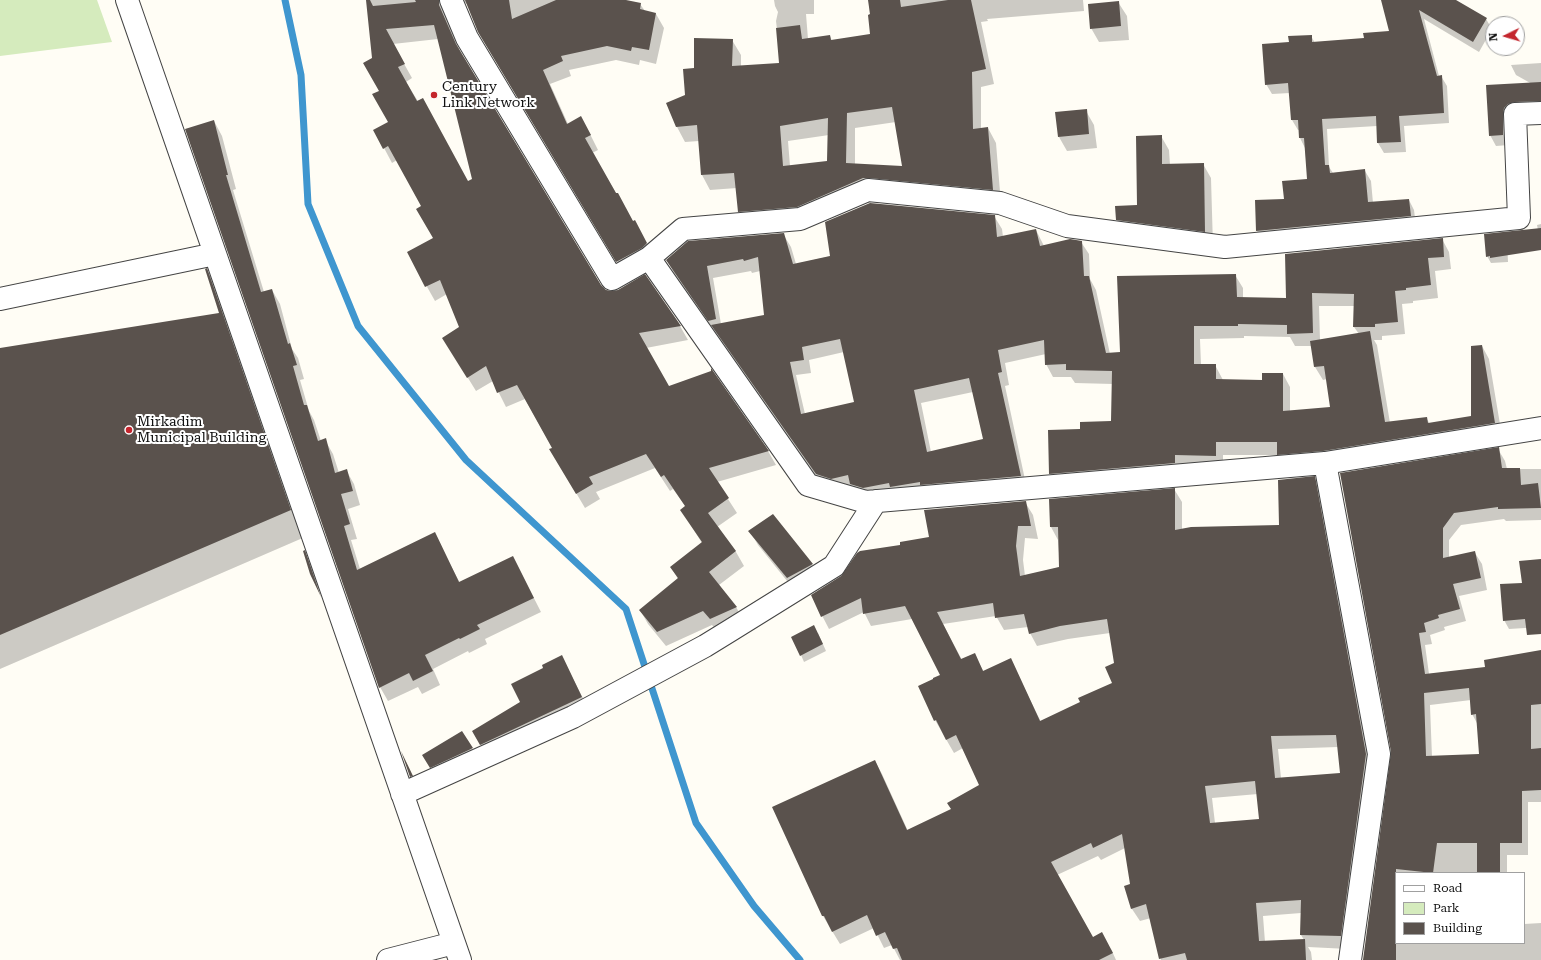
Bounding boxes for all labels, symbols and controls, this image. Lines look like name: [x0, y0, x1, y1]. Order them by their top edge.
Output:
north arrow: [1485, 16, 1525, 56]
text: N: [1487, 32, 1500, 42]
place label: Century Link Network: [442, 79, 535, 112]
marker: Century Link Network: [429, 90, 439, 100]
place label: Mirkadim Municipal Building: [137, 414, 266, 446]
marker: Mirkadim Municipal Building: [124, 425, 134, 435]
legend: [1395, 872, 1525, 944]
text: Road: [1433, 881, 1462, 895]
text: Park: [1433, 901, 1459, 915]
text: Building: [1433, 921, 1482, 935]

